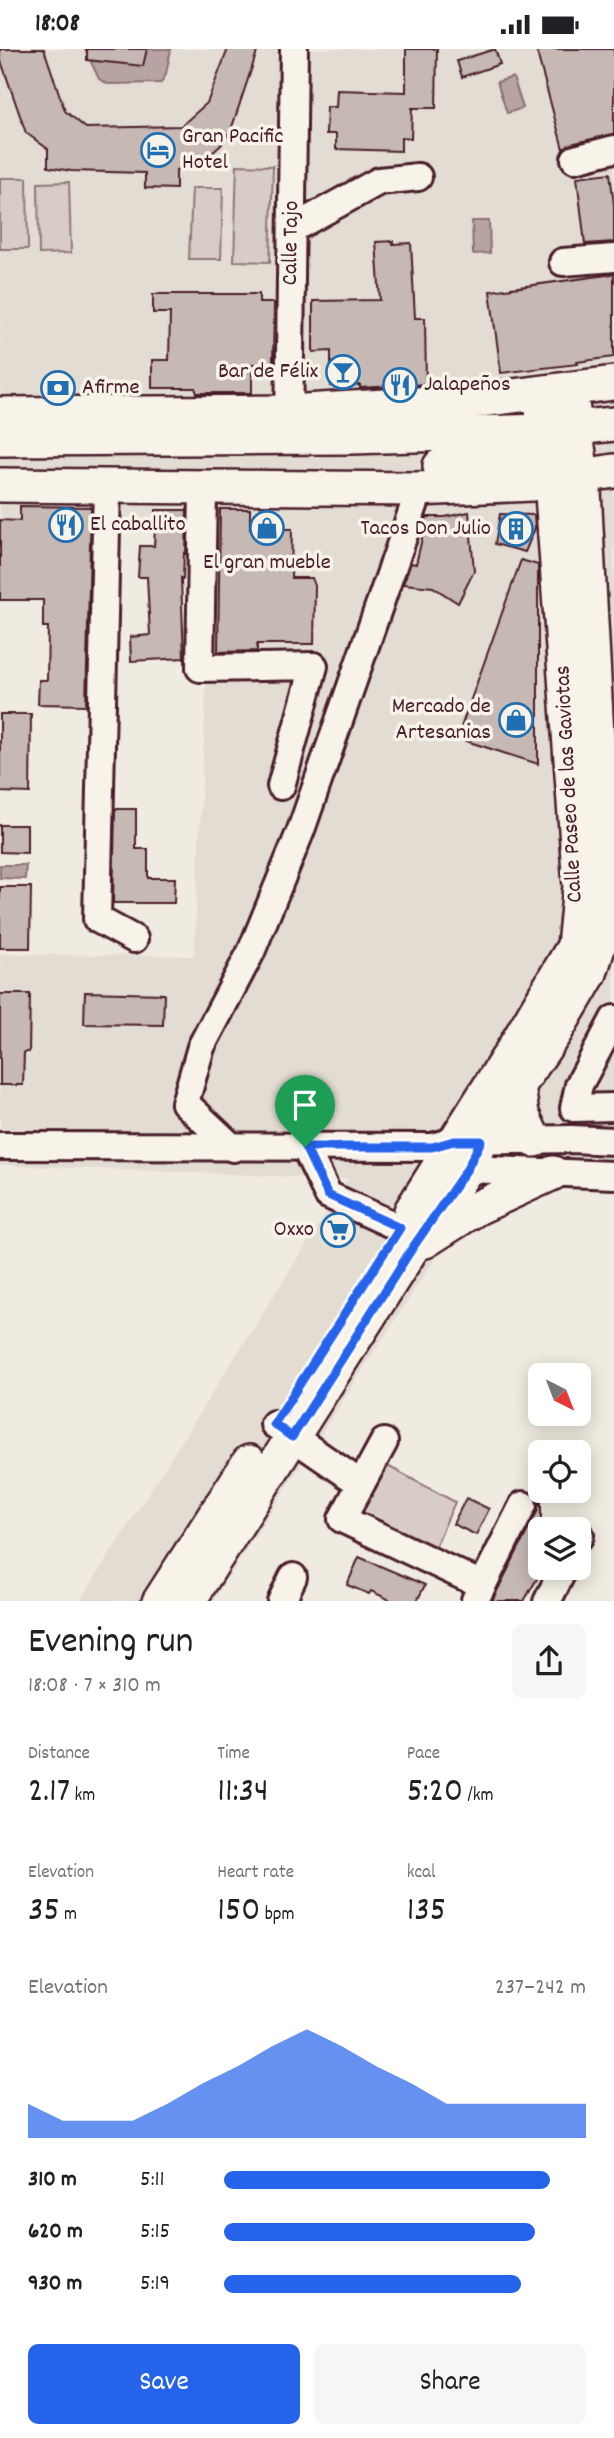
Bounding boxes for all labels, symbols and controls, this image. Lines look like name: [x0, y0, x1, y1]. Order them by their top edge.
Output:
text: 18:08: [35, 6, 80, 43]
place label: Gran Pacific Hotel: [182, 121, 283, 180]
hotel icon: Gran Pacific Hotel: [139, 131, 177, 169]
street label: Calle Tajo: [275, 200, 309, 286]
bar icon: Bar de Félix: [324, 353, 362, 391]
place label: Bar de Félix: [218, 356, 318, 389]
restaurant icon: Jalapeños: [381, 366, 419, 404]
bank icon: Afirme: [39, 369, 77, 407]
place label: Jalapeños: [424, 369, 511, 402]
place label: Afirme: [82, 372, 140, 405]
restaurant icon: El caballito: [47, 506, 85, 544]
place label: El caballito: [90, 509, 186, 542]
shop icon: El gran mueble: [248, 509, 286, 547]
building icon: Tacos Don Julio: [497, 510, 535, 548]
place label: Tacos Don Julio: [360, 513, 491, 546]
place label: El gran mueble: [203, 547, 331, 580]
street label: Calle Paseo de las Gaviotas: [547, 664, 593, 904]
place label: Mercado de Artesanias: [392, 691, 491, 750]
shop icon: Mercado de Artesanias: [497, 701, 535, 739]
pin: [275, 1075, 335, 1147]
icon: arrive: [286, 1086, 324, 1124]
supermarket icon: Oxxo: [319, 1211, 357, 1249]
place label: Oxxo: [273, 1214, 314, 1247]
north arrow: [528, 1363, 592, 1426]
map controls: [528, 1363, 591, 1580]
button: locate: [528, 1440, 591, 1503]
button: layers: [528, 1517, 591, 1580]
text: Evening run: [28, 1616, 193, 1671]
button: share: [512, 1624, 586, 1698]
text: 18:08 · 7 × 310 m: [28, 1670, 161, 1703]
text: Distance: [28, 1741, 90, 1768]
text: Time: [217, 1741, 250, 1768]
text: Pace: [407, 1741, 440, 1768]
text: 2.17: [28, 1768, 70, 1818]
text: 11:34: [217, 1768, 269, 1818]
text: 5:20: [407, 1768, 463, 1818]
text: km: [70, 1783, 95, 1810]
text: /km: [463, 1783, 494, 1810]
text: Elevation: [28, 1860, 94, 1887]
text: Heart rate: [217, 1860, 294, 1887]
text: kcal: [407, 1860, 436, 1887]
text: 35: [28, 1887, 60, 1937]
text: 150: [217, 1887, 260, 1937]
text: 135: [407, 1887, 446, 1937]
text: m: [60, 1902, 77, 1929]
text: bpm: [260, 1902, 295, 1929]
text: Elevation: [28, 1972, 108, 2005]
text: 237–242 m: [495, 1972, 586, 2005]
text: 310 m: [28, 2164, 77, 2197]
text: 5:11: [140, 2164, 165, 2197]
text: 620 m: [28, 2216, 83, 2249]
text: 5:15: [140, 2216, 170, 2249]
text: 930 m: [28, 2268, 82, 2301]
text: 5:19: [140, 2268, 170, 2301]
button: Save: [28, 2344, 300, 2424]
button: Share: [314, 2344, 586, 2424]

